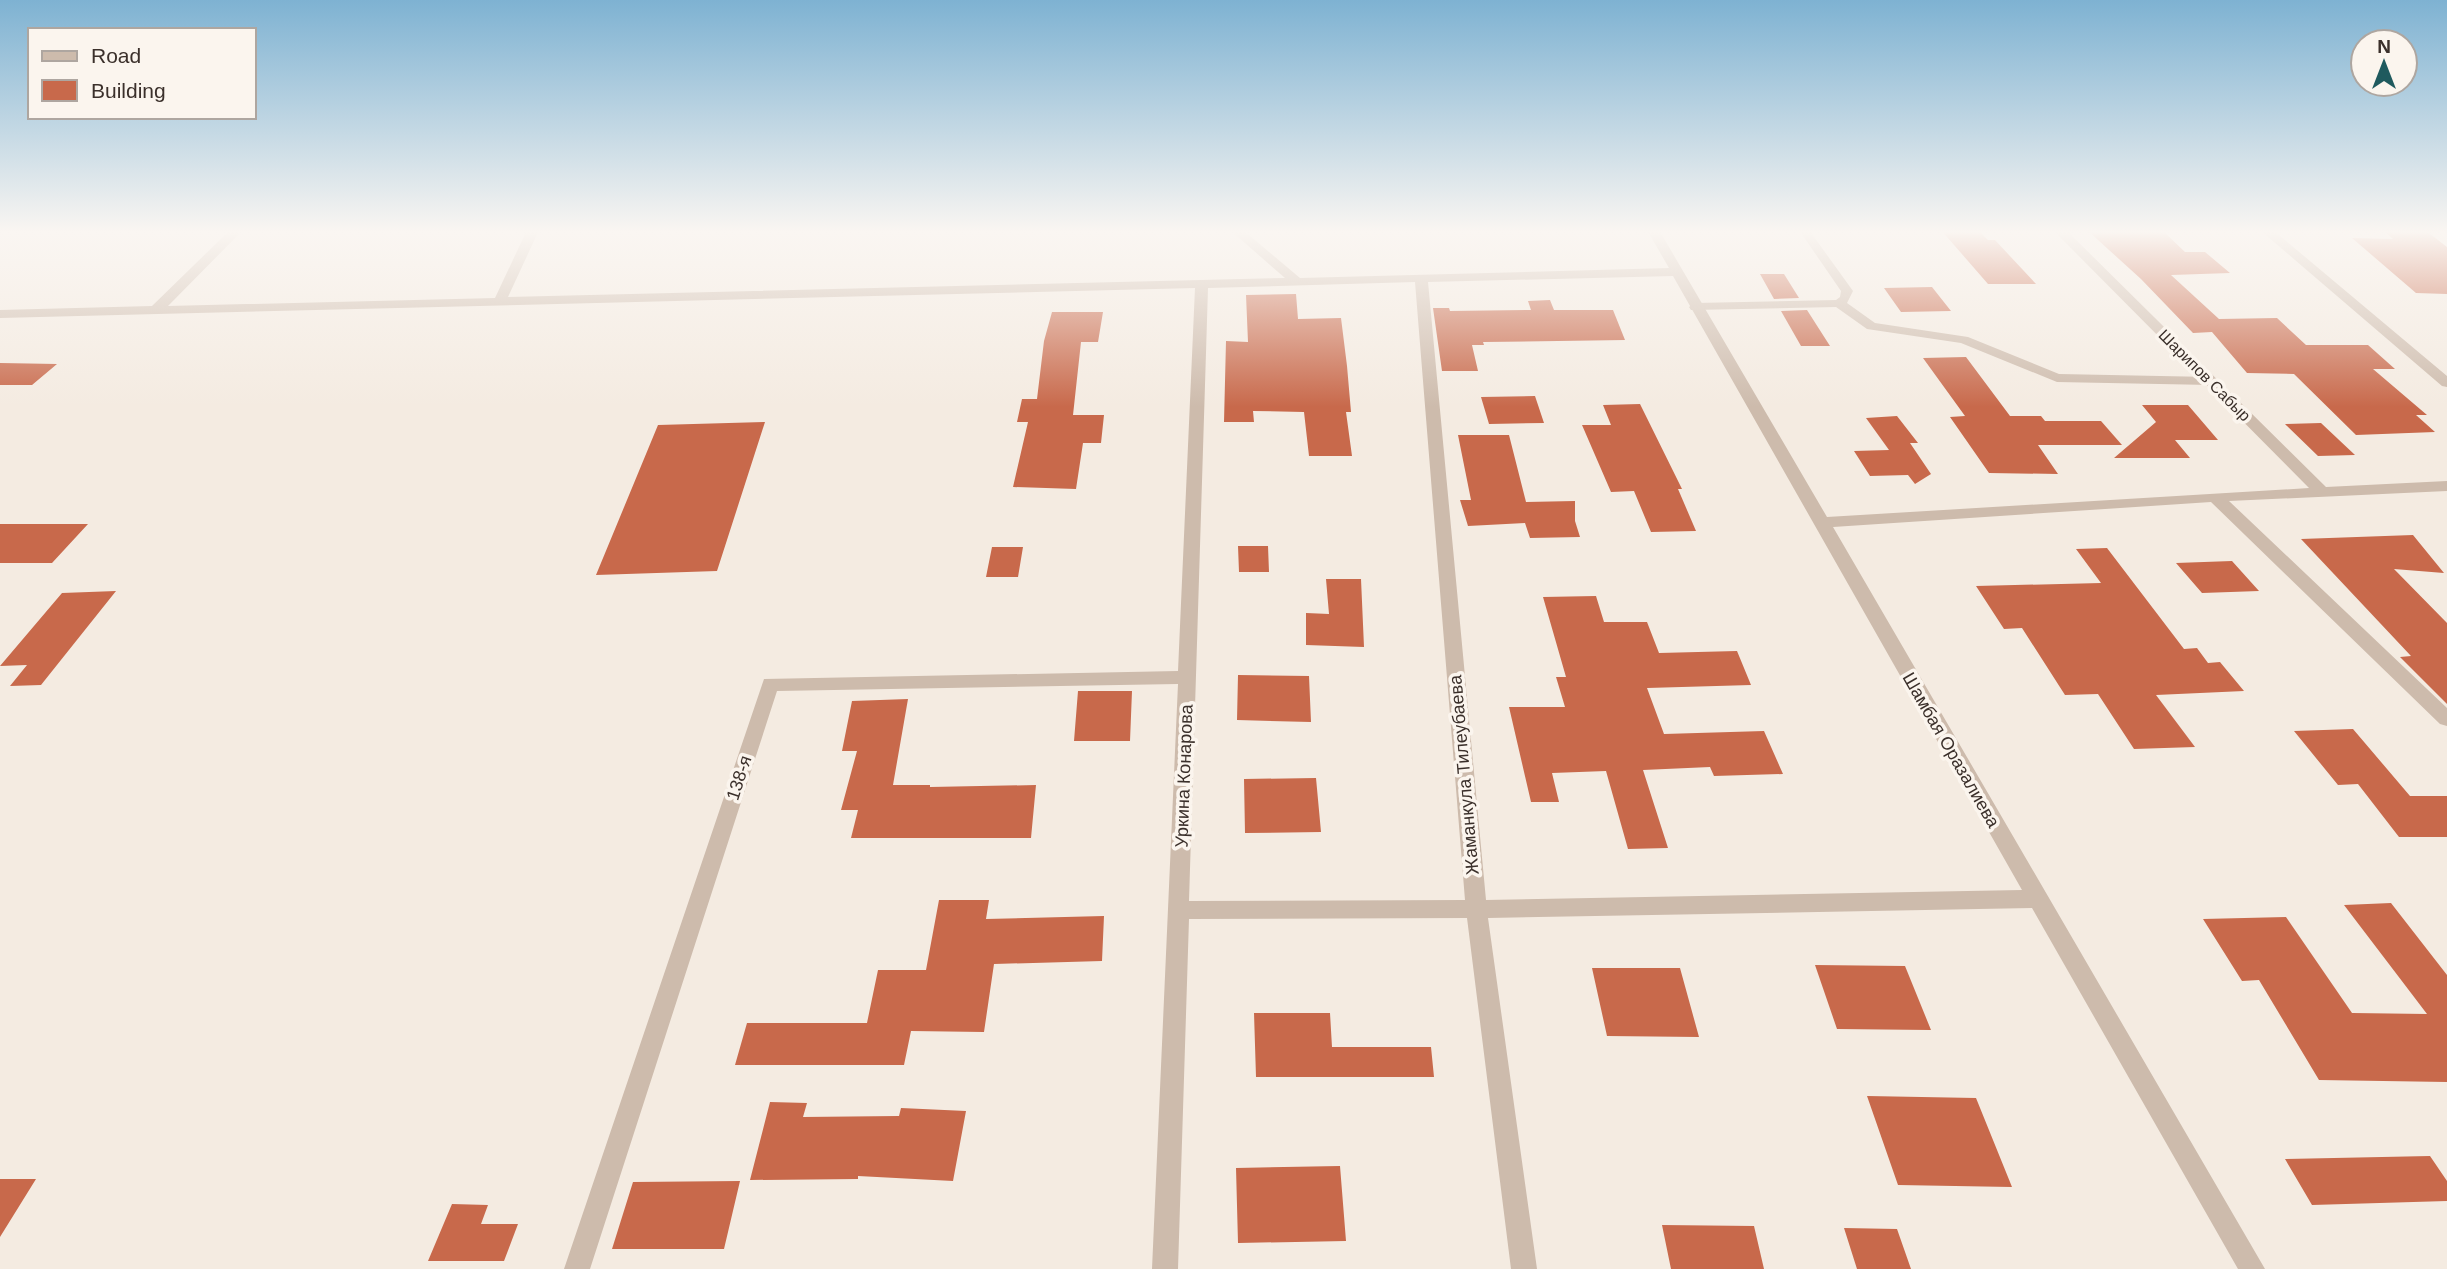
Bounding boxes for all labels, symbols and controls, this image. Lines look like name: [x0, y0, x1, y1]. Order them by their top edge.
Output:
legend: [28, 28, 256, 119]
north arrow: [2349, 28, 2419, 98]
text: N: [2377, 36, 2391, 57]
text: Road: [91, 44, 141, 67]
text: Building: [91, 79, 166, 102]
street label: Шарипов Сабыр: [2155, 326, 2254, 425]
street label: Шамбая Оразалиева: [1898, 669, 2004, 832]
street label: Жаманкула Тилеубаева: [1445, 673, 1483, 876]
street label: Уркина Конарова: [1172, 703, 1197, 848]
street label: 138-я: [722, 753, 756, 803]

